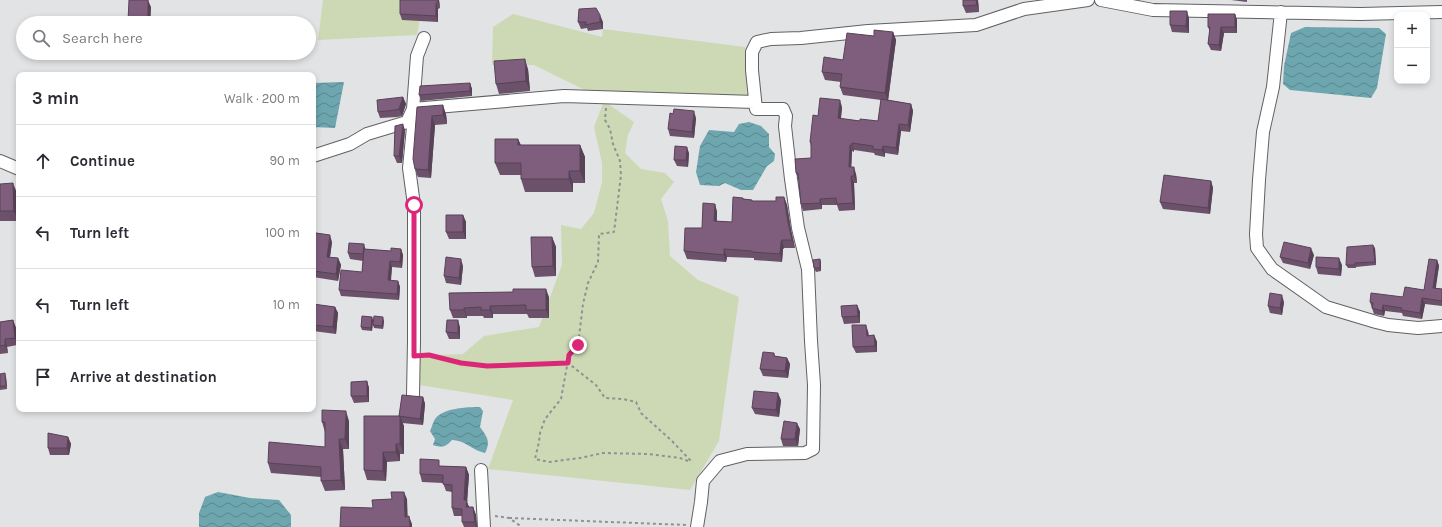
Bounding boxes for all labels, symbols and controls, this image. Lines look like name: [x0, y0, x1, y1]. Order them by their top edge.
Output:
map controls: [1394, 12, 1430, 84]
button: +: [1394, 12, 1430, 48]
search box: [16, 16, 316, 60]
icon: search: [30, 27, 52, 49]
text: Search here: [62, 29, 143, 47]
button: −: [1394, 48, 1430, 84]
text: 3 min: [32, 88, 79, 108]
text: Walk · 200 m: [224, 91, 300, 106]
icon: ahead: [32, 150, 54, 172]
text: Continue: [70, 152, 135, 170]
text: 90 m: [269, 153, 300, 168]
route start: [405, 196, 423, 214]
icon: left: [32, 222, 54, 244]
text: Turn left: [70, 224, 129, 242]
text: 100 m: [265, 225, 300, 240]
icon: left: [32, 294, 54, 316]
text: Turn left: [70, 296, 129, 314]
text: 10 m: [273, 297, 300, 312]
route end: [569, 336, 587, 354]
icon: arrive: [32, 366, 54, 388]
text: Arrive at destination: [70, 368, 217, 386]

